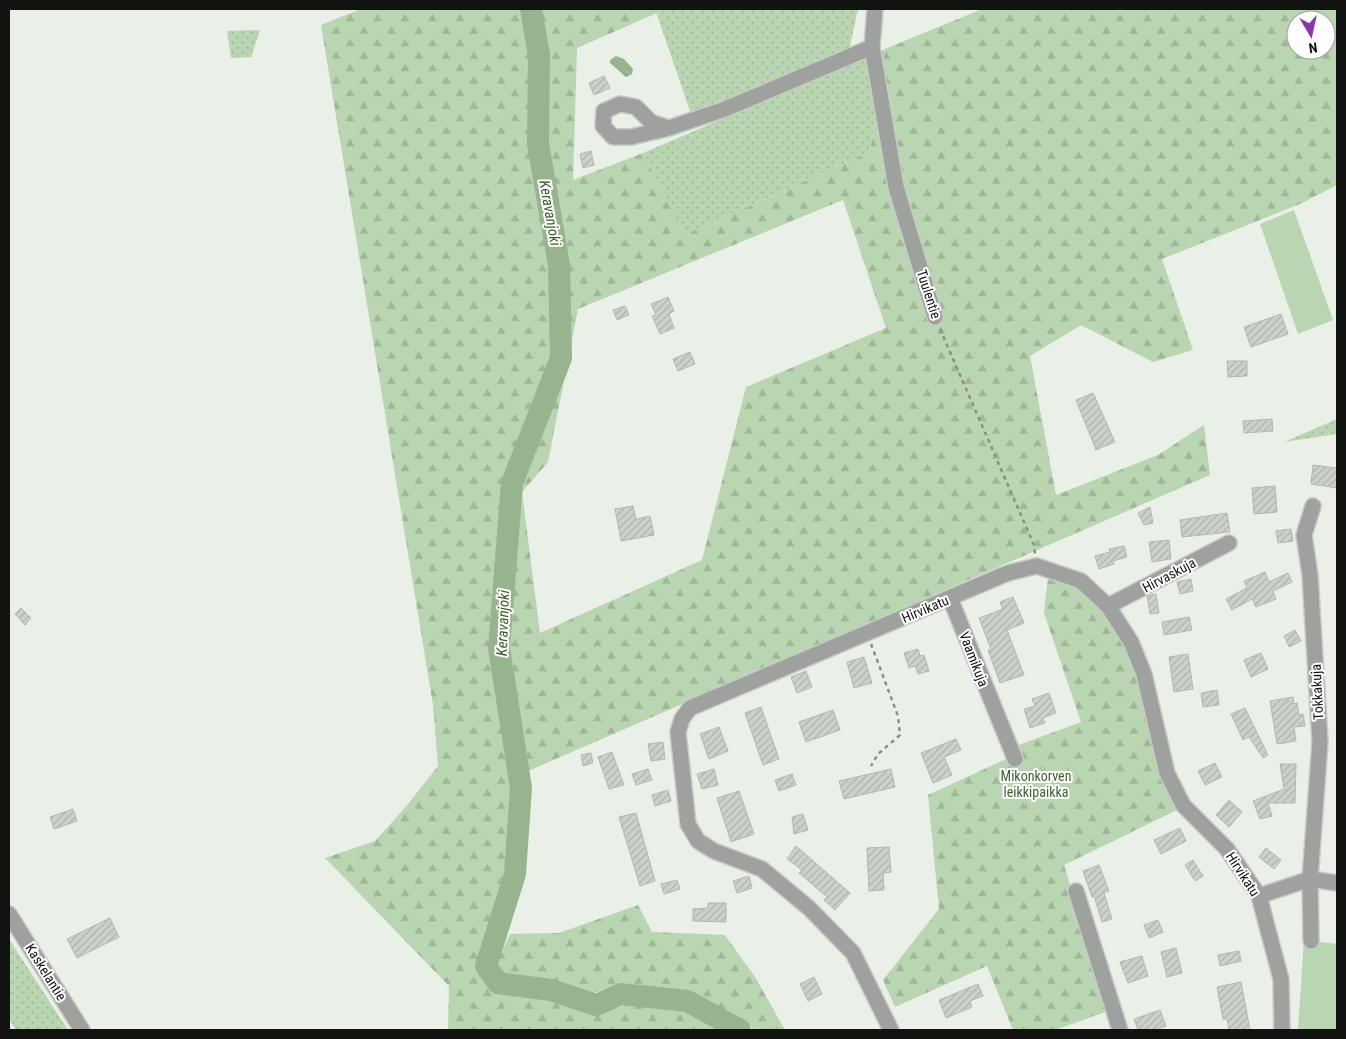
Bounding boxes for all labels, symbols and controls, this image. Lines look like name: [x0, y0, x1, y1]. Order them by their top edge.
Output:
north arrow: [1286, 10, 1336, 60]
text: N: [1308, 39, 1319, 56]
water label: Keravanjoki: [535, 179, 565, 248]
street label: Tuulentie: [914, 267, 945, 321]
street label: Hirvaskuja: [1140, 554, 1198, 596]
water label: Keravanjoki: [493, 589, 513, 656]
street label: Hirvikatu: [899, 592, 951, 626]
street label: Vaamikuja: [956, 629, 992, 689]
street label: Tokkakuja: [1308, 664, 1326, 720]
park label: Mikonkorven leikkipaikka: [1001, 768, 1071, 800]
street label: Hirvikatu: [1223, 849, 1263, 899]
street label: Kaskelantie: [22, 941, 70, 1004]

